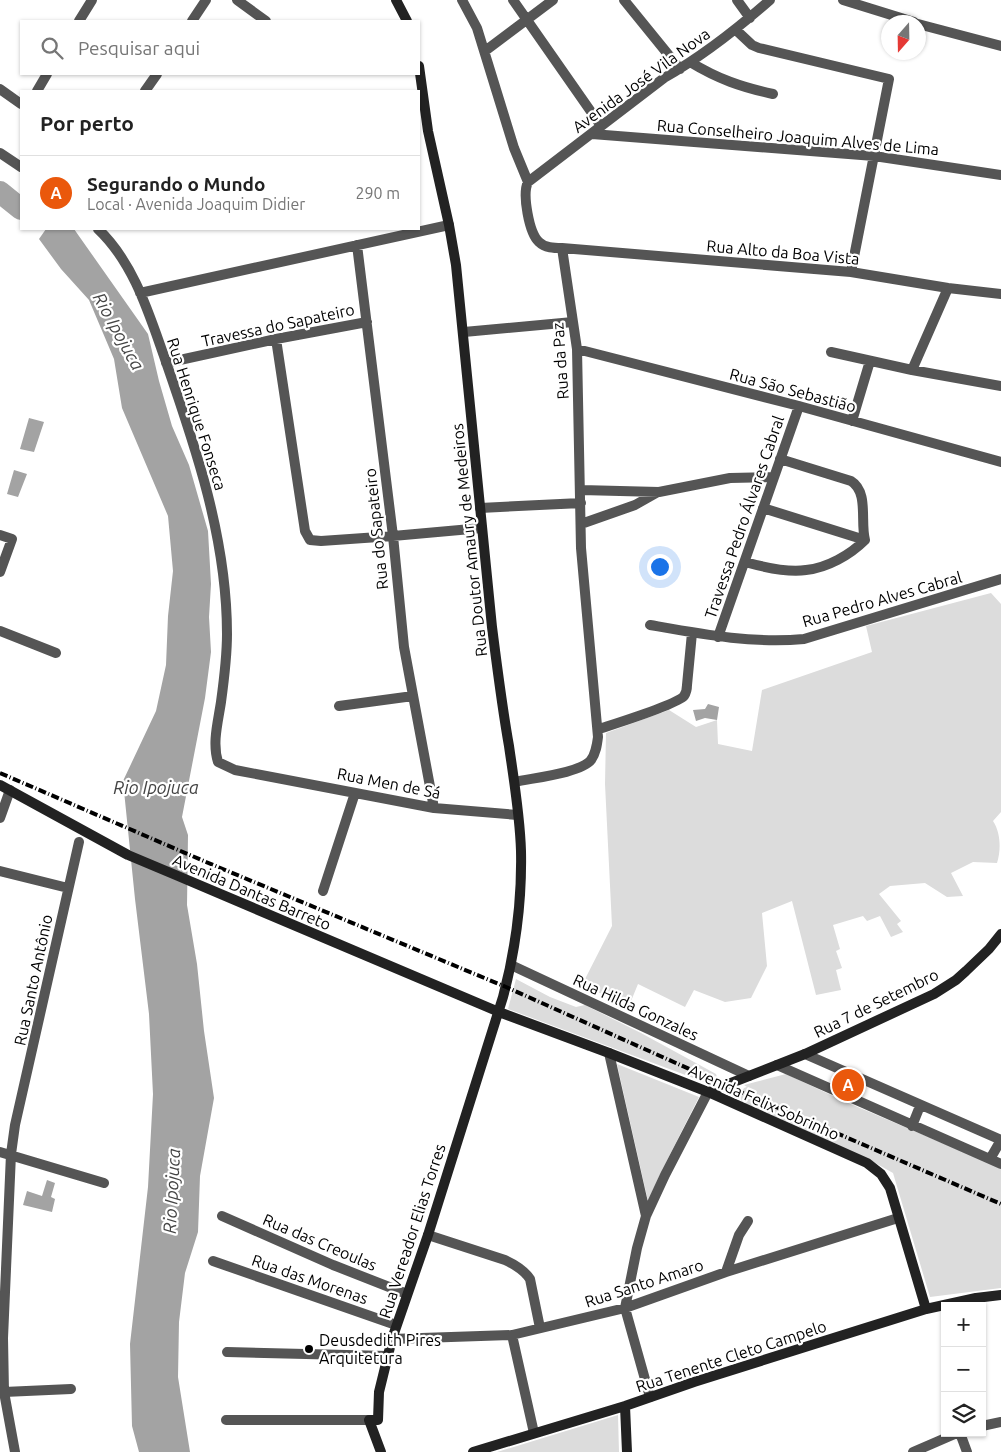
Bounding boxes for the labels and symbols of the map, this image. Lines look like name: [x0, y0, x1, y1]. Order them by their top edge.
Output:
north arrow: [881, 15, 926, 60]
street label: Avenida José Vila Nova: [569, 24, 713, 136]
street label: Rua Conselheiro Joaquim Alves de Lima: [656, 116, 940, 158]
street label: Rua Alto da Boa Vista: [706, 236, 860, 268]
water label: Rio Ipojuca: [90, 289, 149, 373]
street label: Travessa do Sapateiro: [200, 300, 356, 350]
street label: Rua da Paz: [548, 322, 572, 400]
street label: Rua Henrique Fonseca: [164, 335, 230, 493]
street label: Rua São Sebastião: [728, 364, 858, 416]
street label: Travessa Pedro Álvares Cabral: [699, 412, 787, 621]
street label: Rua Doutor Amaury de Medeiros: [448, 422, 490, 658]
street label: Rua do Sapateiro: [361, 467, 391, 591]
your location: [647, 554, 673, 580]
street label: Rua Pedro Alves Cabral: [800, 568, 964, 630]
street label: Rua Men de Sá: [336, 764, 442, 802]
water label: Rio Ipojuca: [113, 777, 199, 797]
street label: Avenida Dantas Barreto: [170, 851, 334, 933]
street label: Rua Santo Antônio: [10, 913, 56, 1047]
street label: Rua 7 de Setembro: [811, 965, 941, 1041]
street label: Rua Hilda Gonzales: [571, 970, 702, 1044]
street label: Avenida Felix Sobrinho: [686, 1061, 842, 1143]
pin: A: [832, 1066, 864, 1104]
street label: Rua Vereador Elias Torres: [375, 1142, 449, 1320]
water label: Rio Ipojuca: [159, 1148, 183, 1234]
street label: Rua das Creoulas: [260, 1210, 380, 1274]
street label: Rua das Morenas: [250, 1251, 370, 1307]
street label: Rua Santo Amaro: [582, 1255, 706, 1311]
street label: Rua Tenente Cleto Campelo: [633, 1317, 829, 1395]
place label: Deusdedith Pires Arquitetura: [319, 1331, 441, 1367]
marker: Deusdedith Pires Arquitetura: [303, 1343, 315, 1355]

